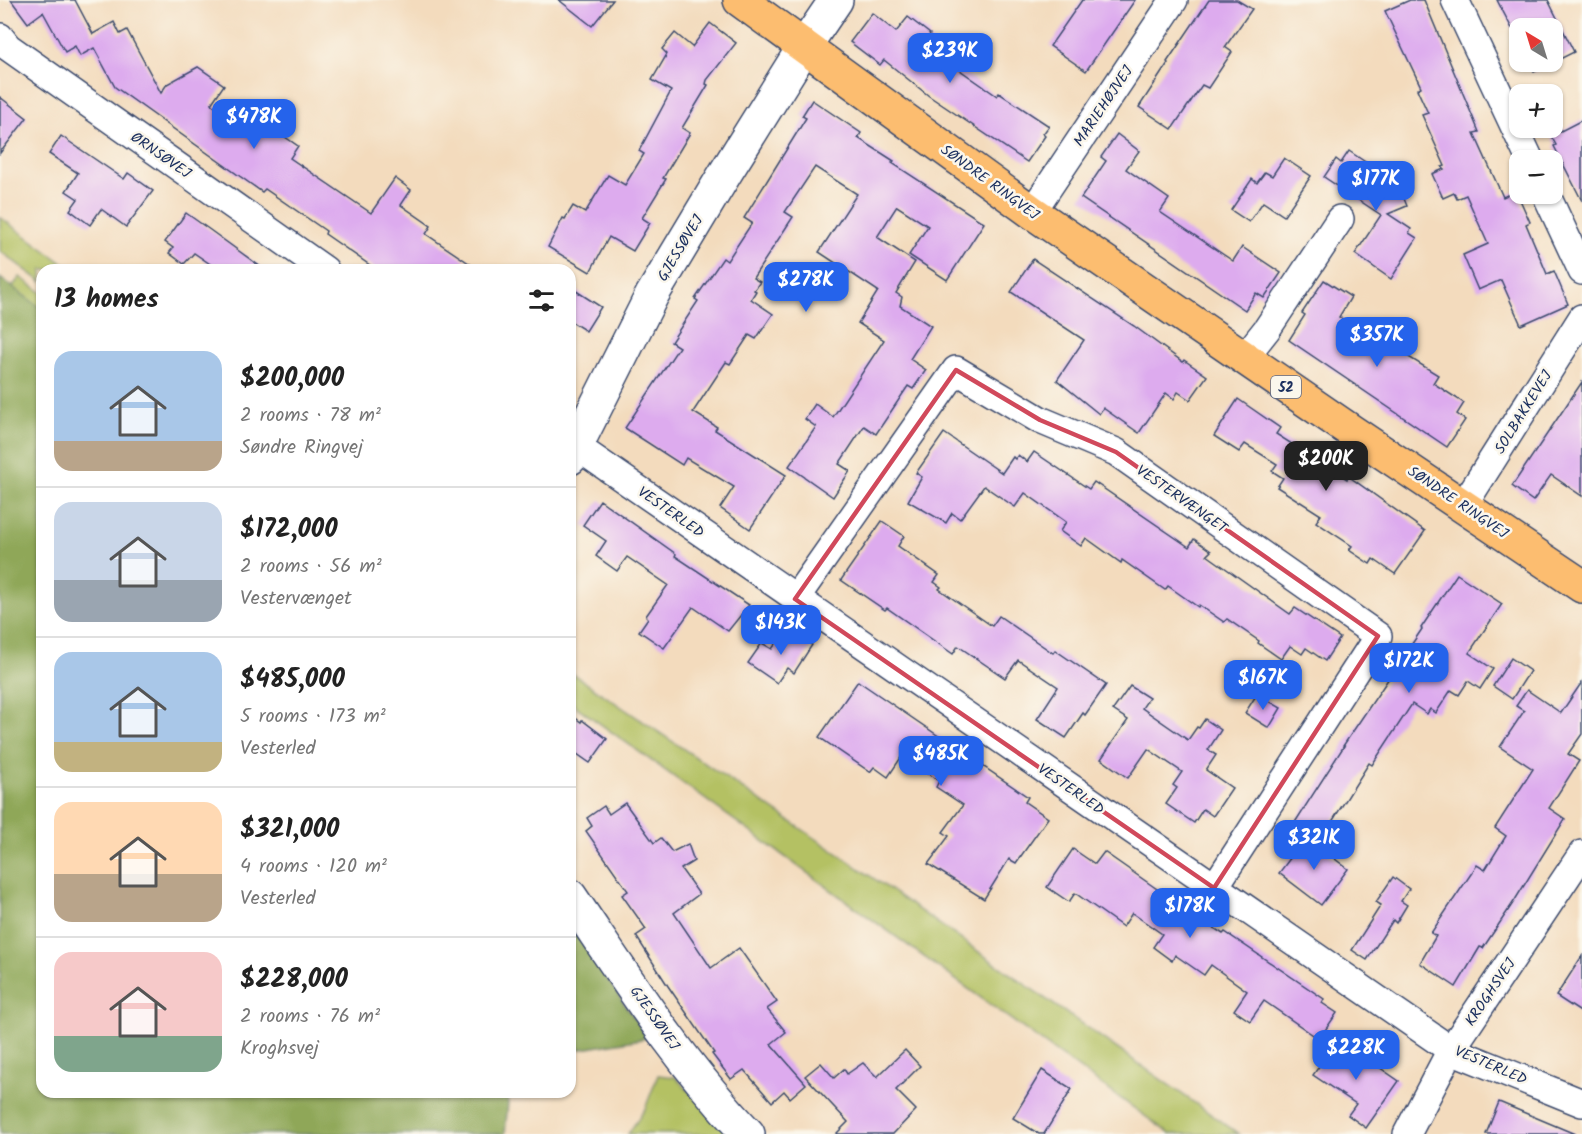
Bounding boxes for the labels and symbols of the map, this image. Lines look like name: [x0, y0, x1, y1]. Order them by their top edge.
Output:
north arrow: [1509, 18, 1563, 72]
pin: $239K: [908, 33, 992, 84]
street label: MARIEHØJVEJ: [1068, 60, 1140, 152]
pin: $478K: [212, 99, 296, 150]
street label: ØRNSØVEJ: [125, 126, 196, 186]
street label: SØNDRE RINGVEJ: [935, 139, 1045, 227]
pin: $177K: [1334, 161, 1418, 212]
street label: GJESSØVEJ: [652, 210, 711, 286]
pin: $278K: [764, 262, 848, 313]
pin: $357K: [1335, 317, 1419, 368]
street label: SOLBAKKEVEJ: [1489, 365, 1560, 459]
road number: 52: [1271, 376, 1301, 398]
pin: $200K: [1284, 441, 1368, 492]
street label: VESTERVÆNGET: [1131, 459, 1234, 541]
street label: SØNDRE RINGVEJ: [1402, 460, 1513, 546]
street label: VESTERLED: [632, 481, 709, 545]
pin: $143K: [739, 605, 823, 656]
pin: $172K: [1367, 643, 1451, 694]
pin: $167K: [1221, 660, 1305, 711]
pin: $485K: [899, 736, 983, 787]
street label: VESTERLED: [1032, 758, 1109, 822]
pin: $321K: [1272, 820, 1356, 871]
pin: $178K: [1148, 888, 1232, 939]
street label: KROGHSVEJ: [1459, 953, 1523, 1032]
street label: GJESSØVEJ: [623, 981, 686, 1057]
pin: $228K: [1314, 1030, 1398, 1081]
street label: VESTERLED: [1451, 1040, 1531, 1092]

